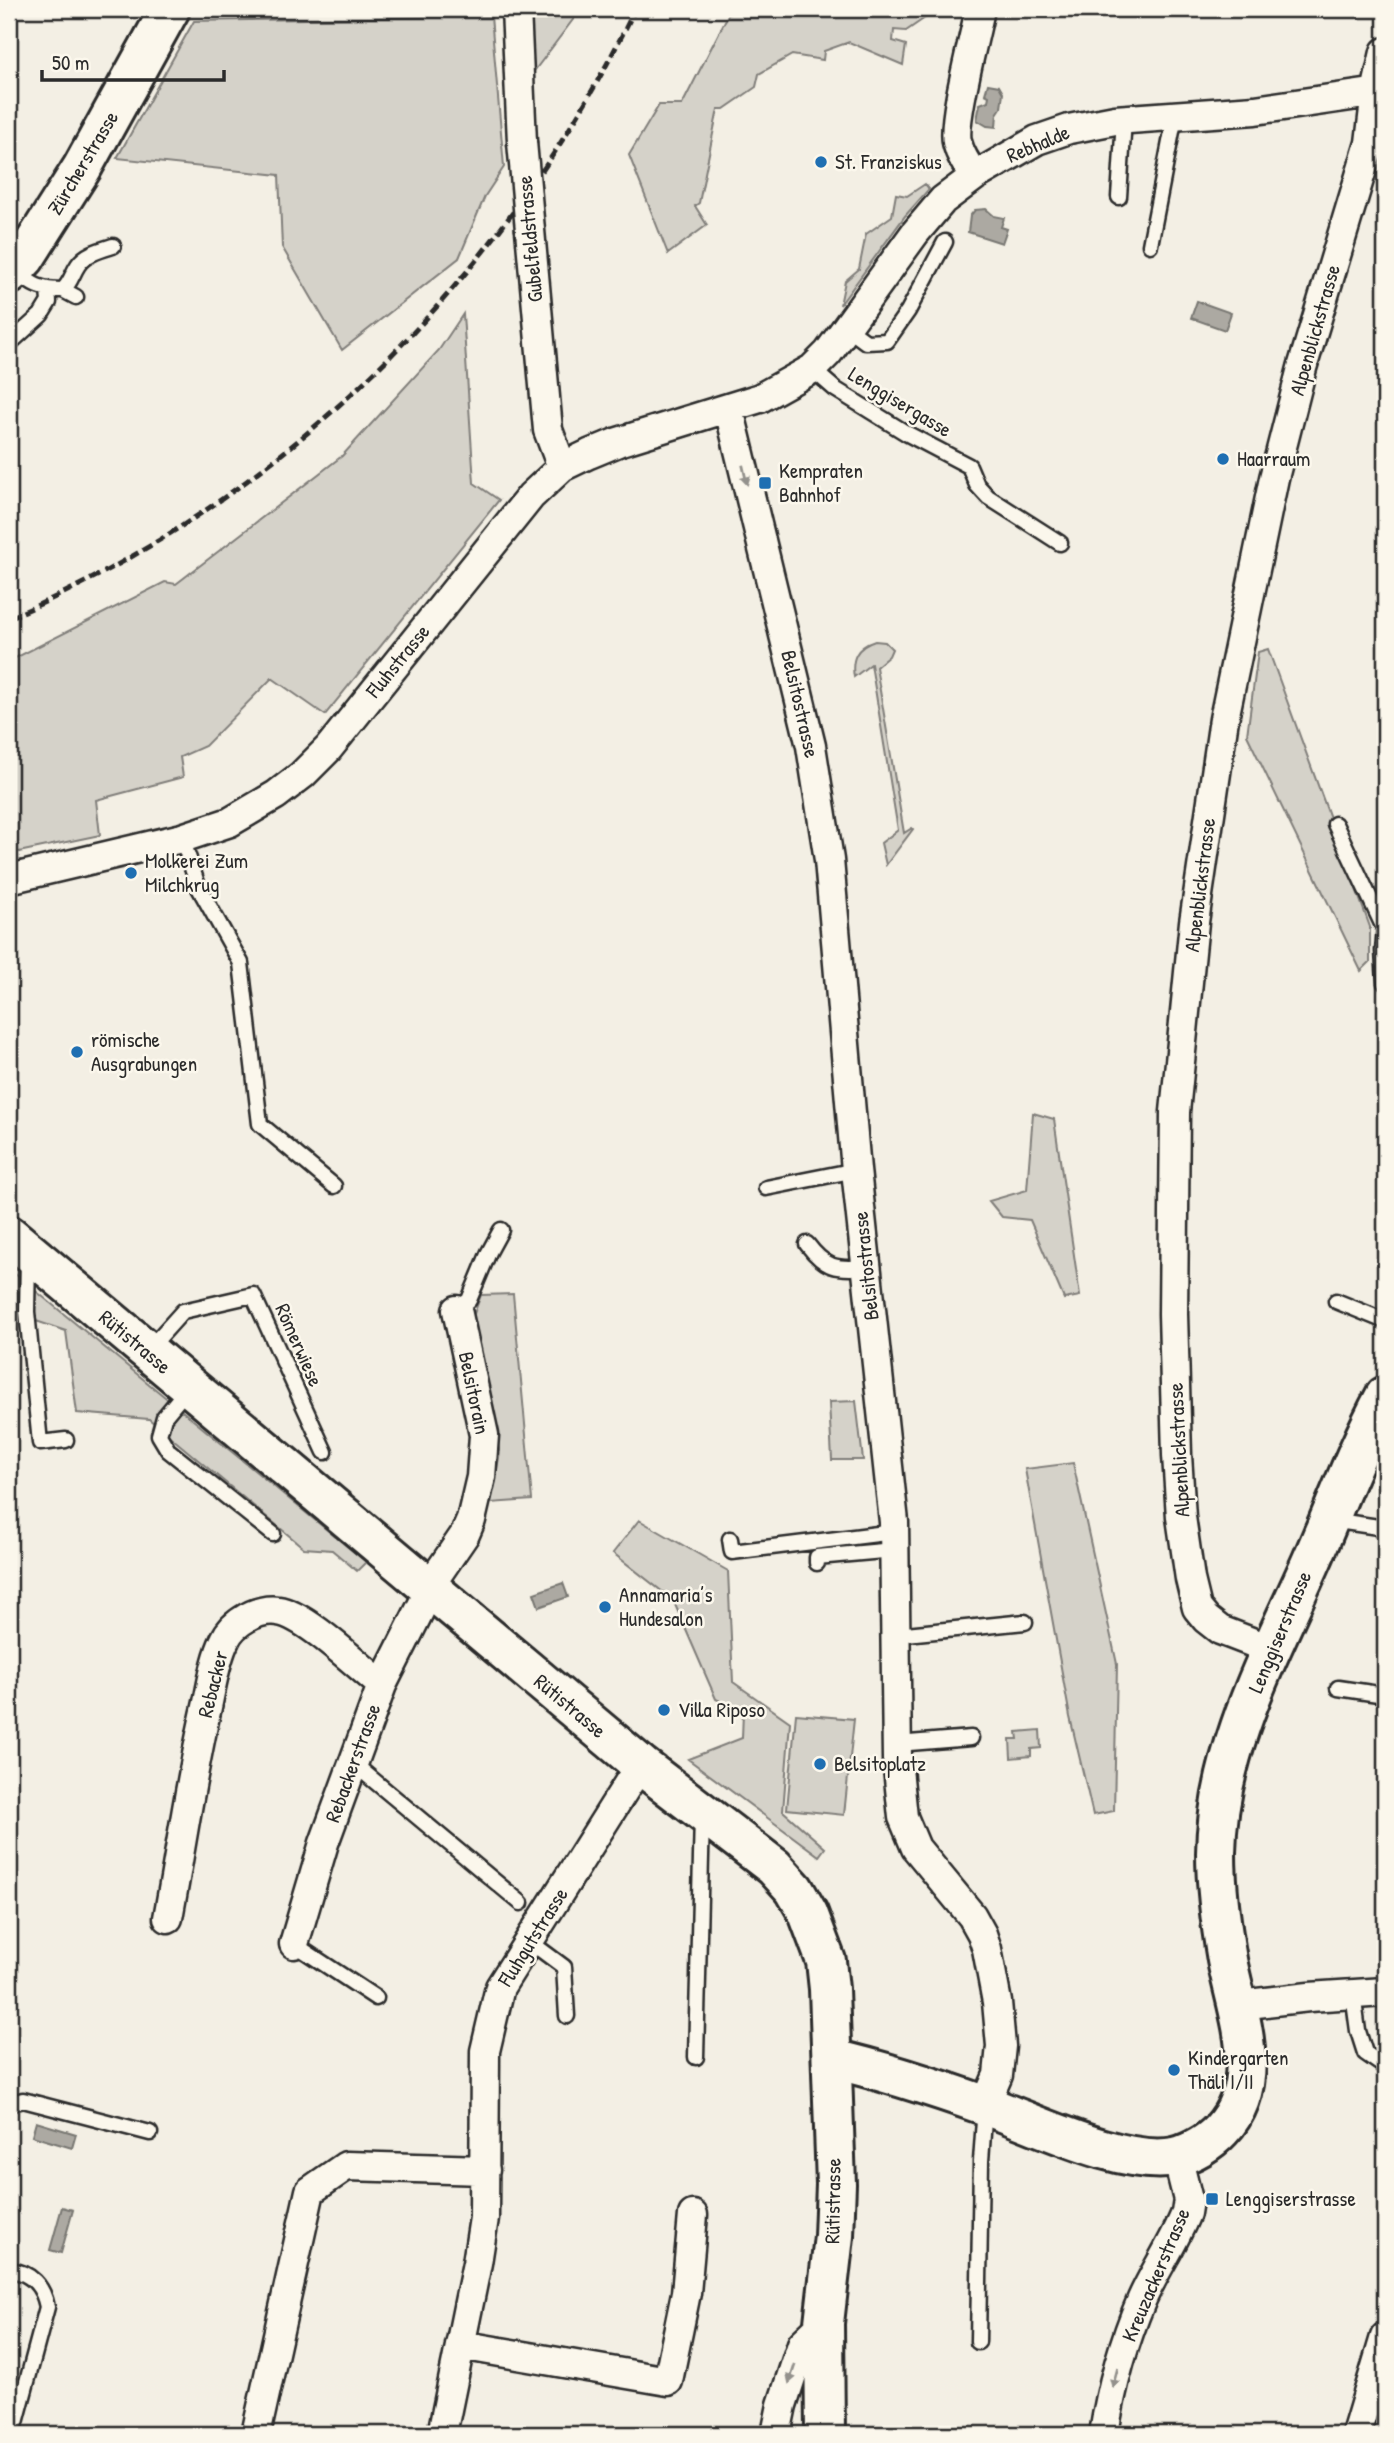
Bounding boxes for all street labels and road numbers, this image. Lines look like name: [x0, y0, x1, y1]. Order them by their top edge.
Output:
street label: Zürcherstrasse: [40, 105, 125, 220]
street label: Rebhalde: [1002, 117, 1074, 170]
street label: Gubelfeldstrasse: [510, 175, 549, 304]
street label: Alpenblickstrasse: [1282, 261, 1347, 399]
street label: Lenggisergasse: [843, 359, 957, 444]
street label: Fluhstrasse: [358, 618, 436, 704]
street label: Belsitostrasse: [774, 647, 827, 760]
street label: Alpenblickstrasse: [1177, 816, 1222, 954]
street label: Belsitostrasse: [845, 1210, 886, 1322]
street label: Römerwiese: [268, 1299, 331, 1391]
street label: Rütistrasse: [93, 1303, 178, 1380]
street label: Belsitorain: [452, 1349, 497, 1437]
street label: Alpenblickstrasse: [1160, 1382, 1197, 1518]
street label: Lenggiserstrasse: [1241, 1566, 1318, 1697]
street label: Rebacker: [190, 1647, 235, 1720]
street label: Rütistrasse: [528, 1667, 613, 1744]
street label: Rebackerstrasse: [318, 1699, 387, 1826]
street label: Fluhgutstrasse: [490, 1882, 574, 1993]
street label: Rütistrasse: [817, 2158, 848, 2244]
street label: Kreuzackerstrasse: [1114, 2204, 1197, 2346]

